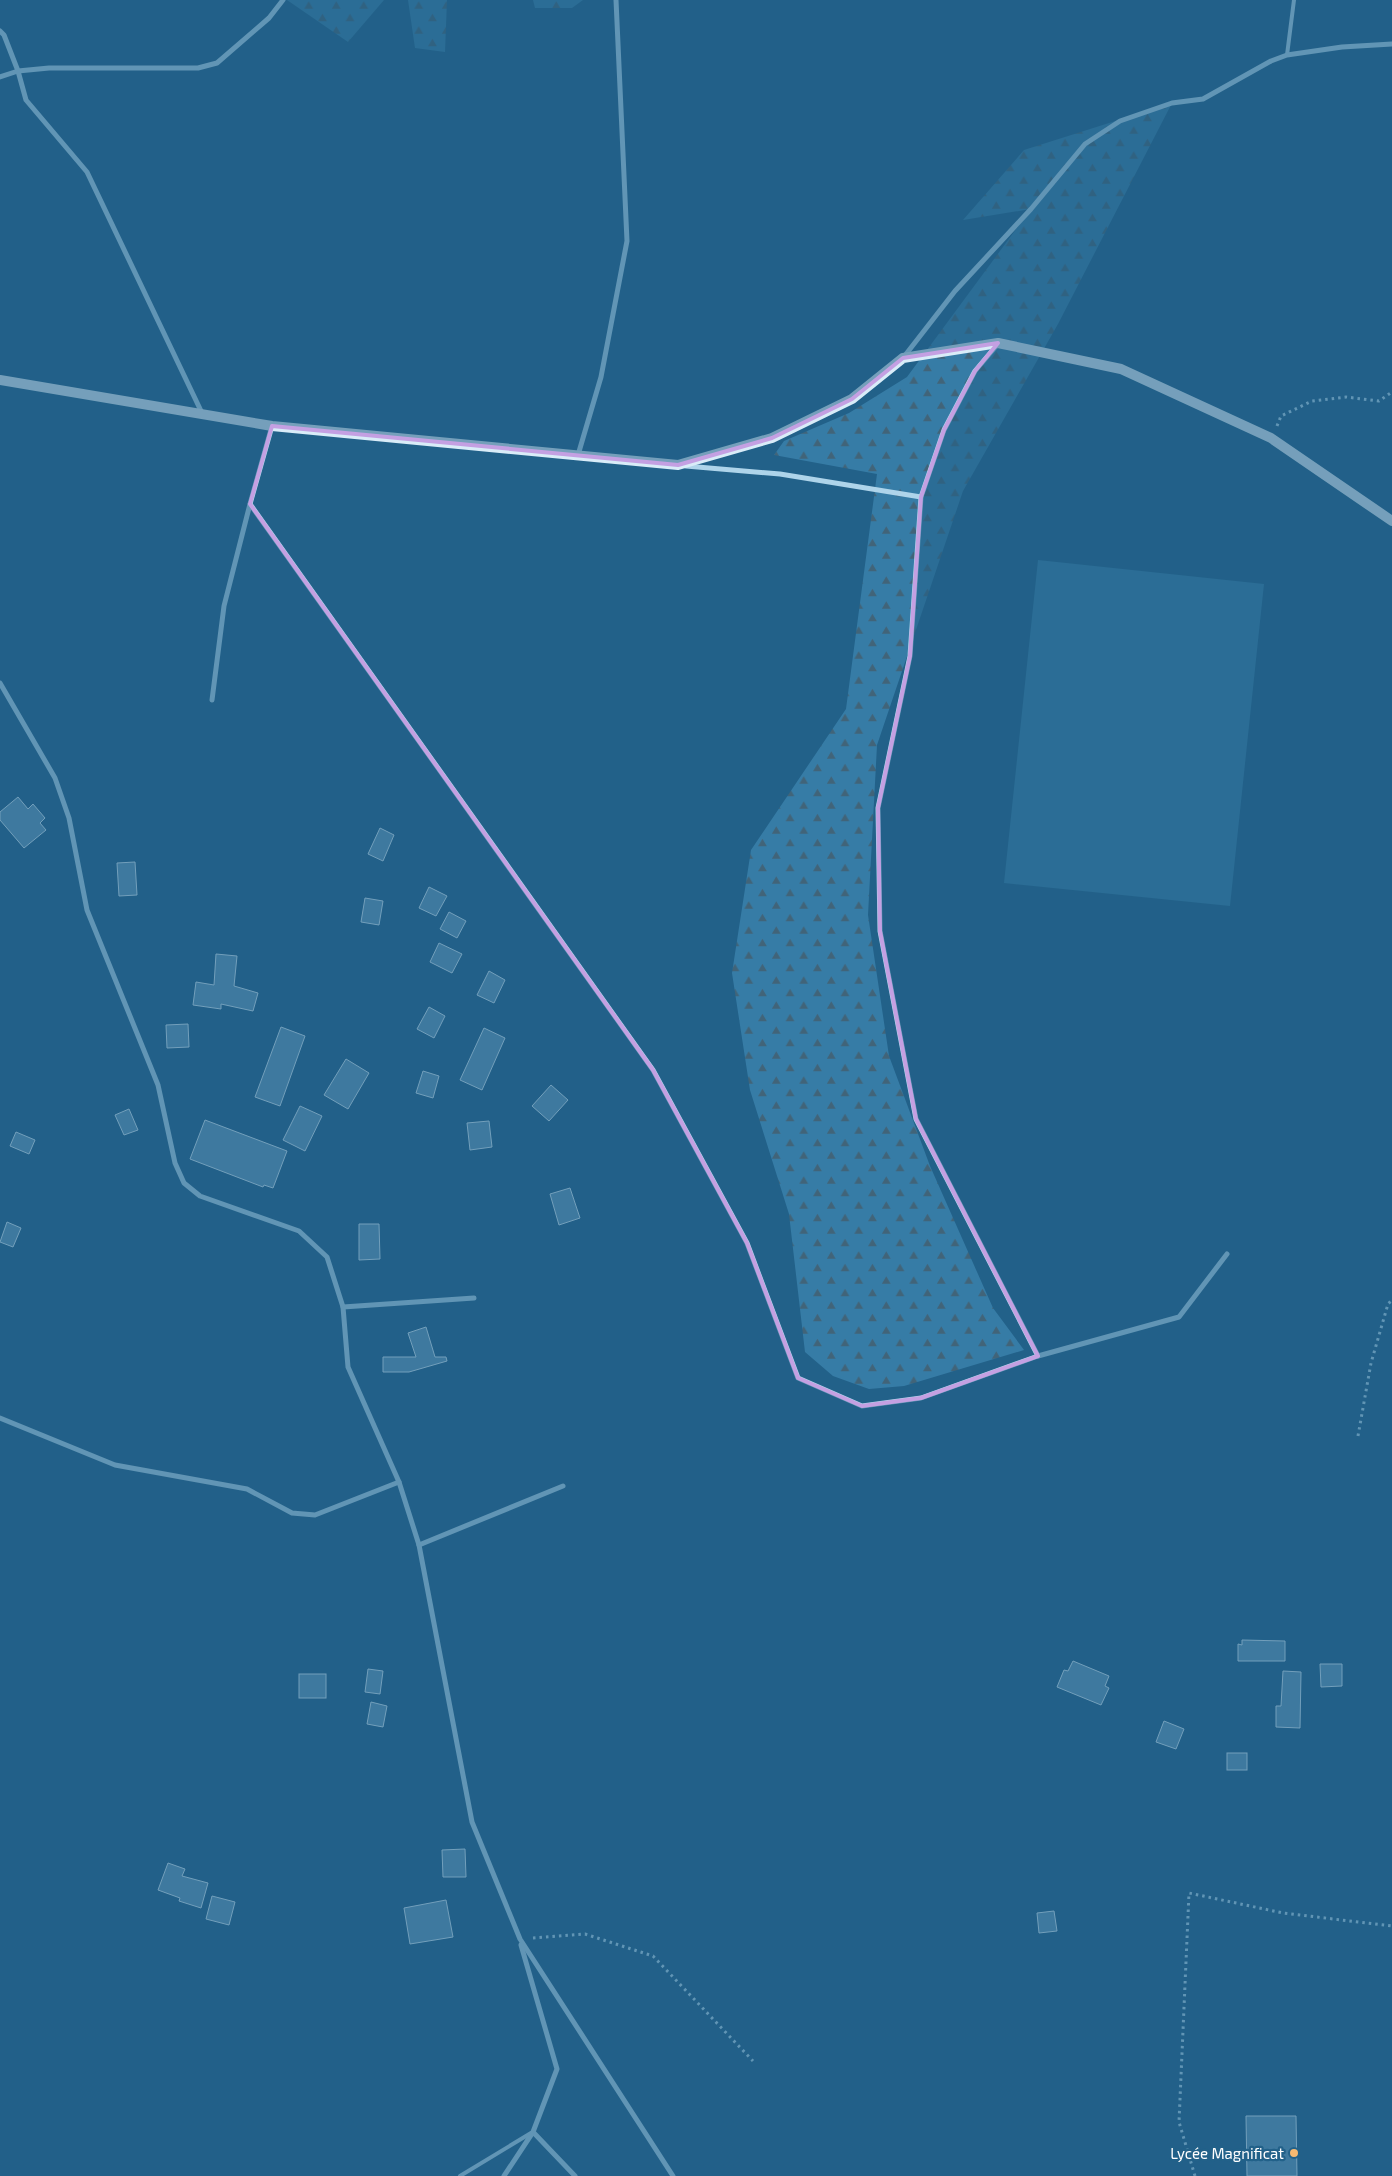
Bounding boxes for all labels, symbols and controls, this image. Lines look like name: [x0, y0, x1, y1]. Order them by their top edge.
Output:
place label: Lycée Magnificat: [1170, 2144, 1284, 2162]
marker: Lycée Magnificat: [1288, 2147, 1300, 2159]

